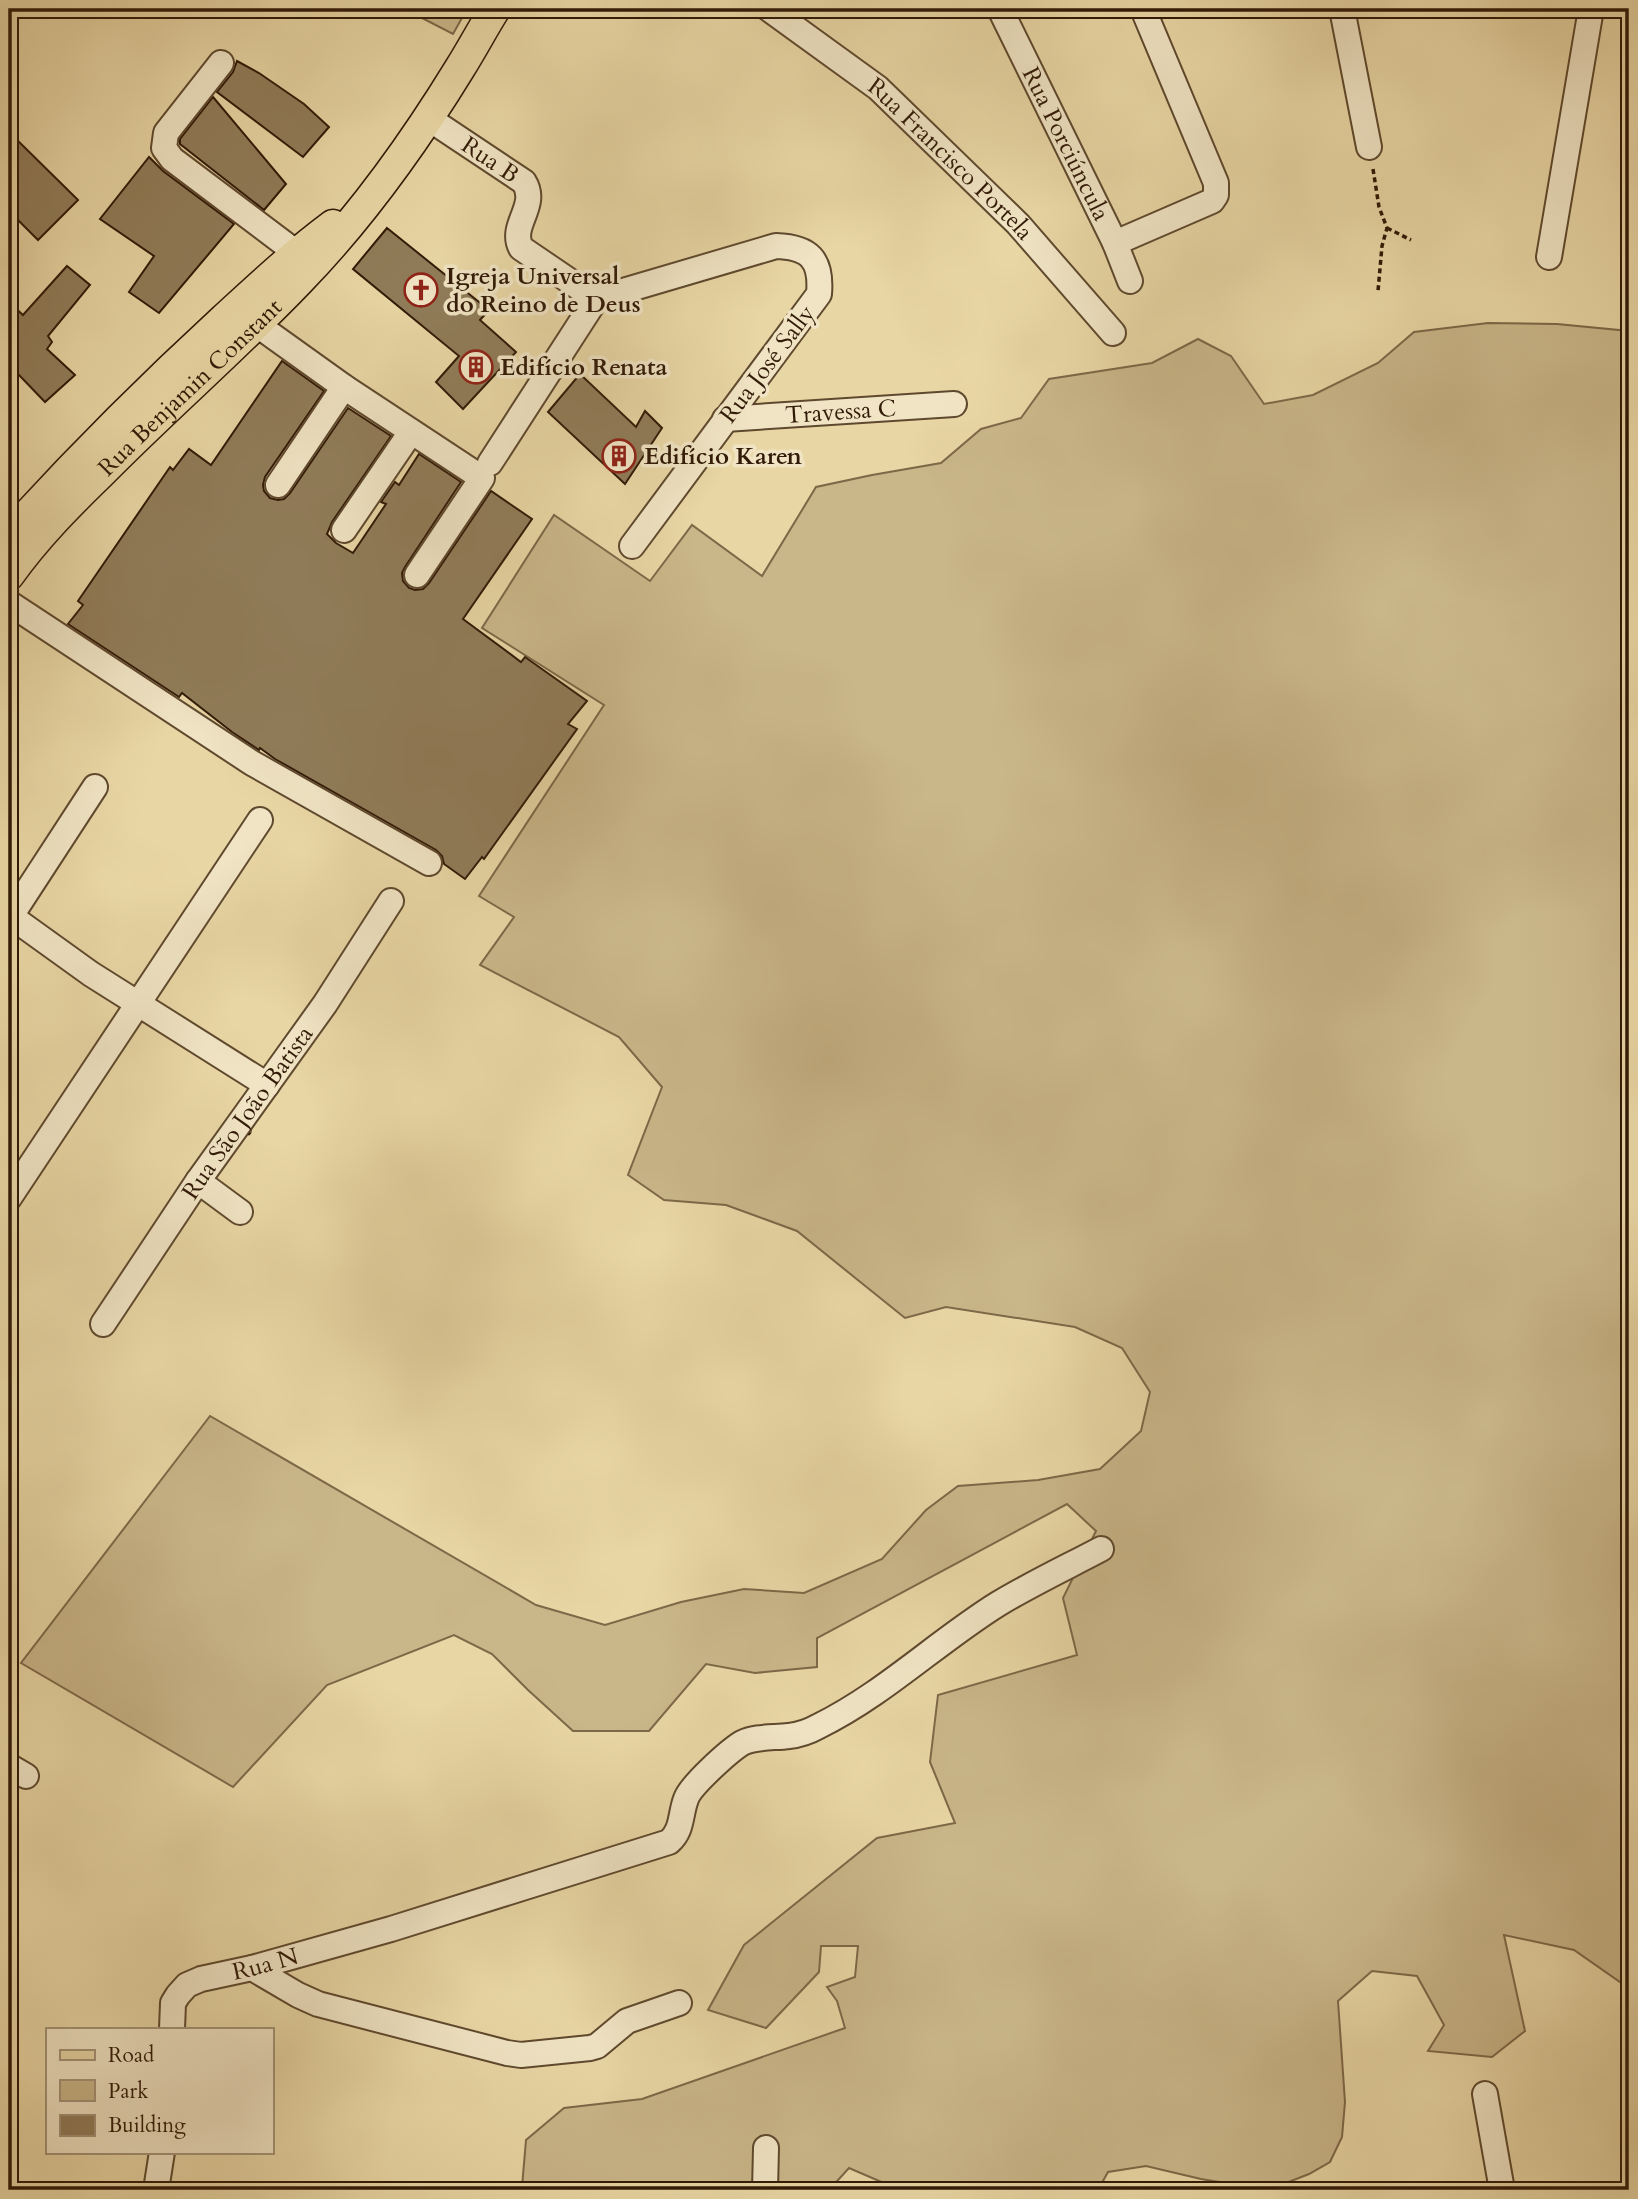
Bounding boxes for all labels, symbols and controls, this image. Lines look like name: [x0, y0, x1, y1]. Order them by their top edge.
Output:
street label: Rua Porciúncula: [1014, 61, 1118, 227]
street label: Rua Francisco Portela: [861, 70, 1041, 248]
street label: Rua B: [455, 129, 525, 191]
place label: Igreja Universal do Reino de Deus: [446, 260, 641, 321]
church icon: Igreja Universal do Reino de Deus: [402, 271, 440, 309]
street label: Rua Benjamin Constant: [91, 291, 290, 484]
street label: Rua José Sally: [712, 298, 823, 430]
building icon: Edifício Renata: [457, 348, 495, 386]
place label: Edifício Renata: [500, 351, 667, 384]
street label: Travessa C: [784, 392, 897, 432]
building icon: Edifício Karen: [600, 437, 638, 475]
place label: Edifício Karen: [644, 440, 803, 473]
street label: Rua São João Batista: [174, 1019, 322, 1206]
street label: Rua N: [229, 1940, 303, 1989]
legend: [46, 2028, 273, 2154]
text: Road: [108, 2041, 154, 2070]
text: Park: [108, 2077, 149, 2106]
text: Building: [108, 2111, 186, 2140]

